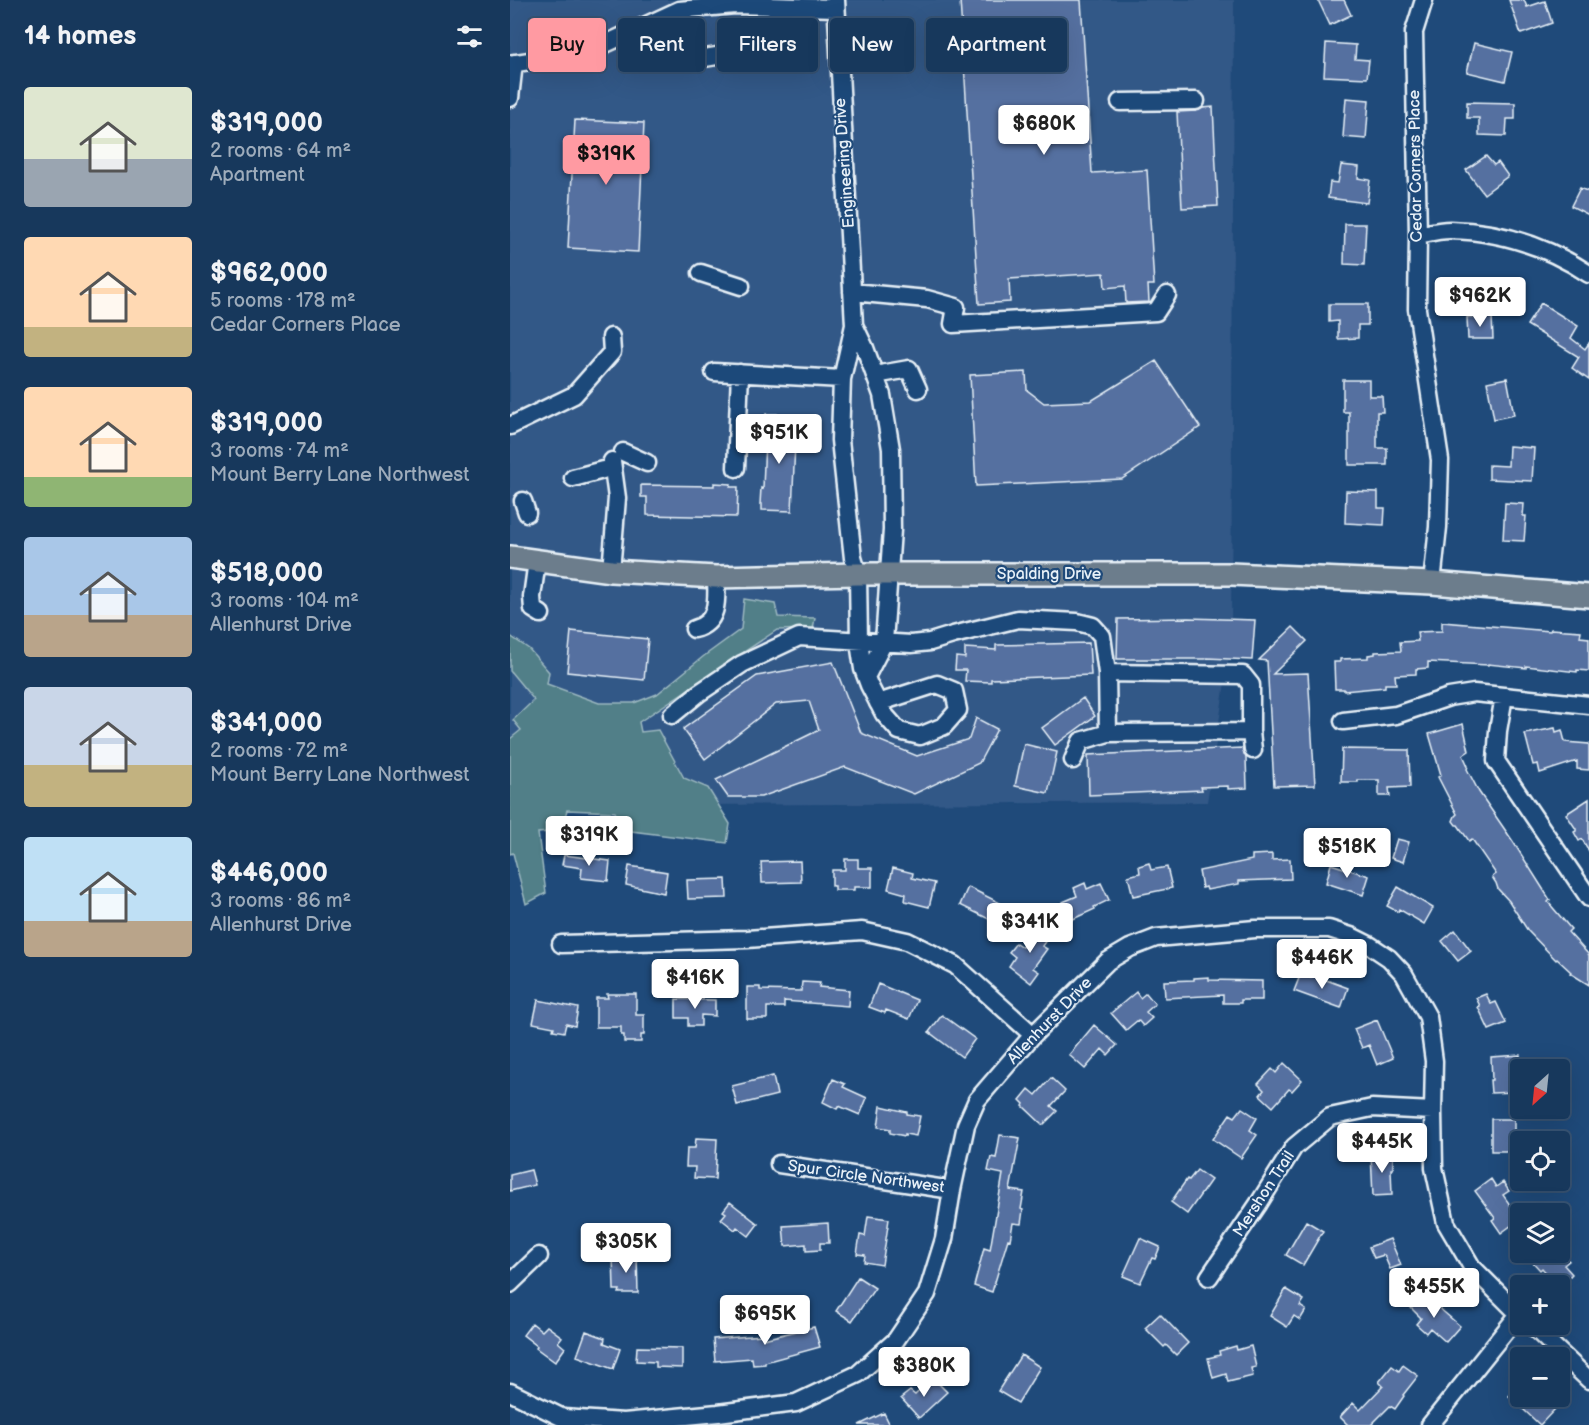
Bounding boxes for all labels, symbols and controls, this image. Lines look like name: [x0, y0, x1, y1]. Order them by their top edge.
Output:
chip: Buy: [528, 18, 606, 72]
chip: Rent: [618, 18, 705, 72]
chip: Filters: [717, 18, 818, 72]
chip: New: [830, 18, 914, 72]
chip: Apartment: [926, 18, 1067, 72]
icon: filters: [453, 20, 486, 53]
text: 14 homes: [24, 21, 136, 52]
street label: Cedar Corners Place: [1405, 89, 1427, 242]
street label: Engineering Drive: [831, 97, 859, 229]
pin: $680K: [1002, 105, 1086, 156]
text: $319,000: [210, 108, 323, 139]
icon: home: [72, 111, 144, 183]
text: $680K: [1012, 112, 1076, 136]
pin: $319K: [564, 135, 648, 186]
text: 2 rooms · 64 m²: [210, 139, 351, 163]
text: $319K: [577, 142, 635, 166]
text: Apartment: [210, 163, 305, 187]
text: $962,000: [210, 258, 328, 289]
icon: home: [72, 261, 144, 333]
pin: $962K: [1438, 277, 1522, 328]
text: $962K: [1449, 284, 1511, 308]
text: 5 rooms · 178 m²: [210, 289, 356, 313]
text: Cedar Corners Place: [210, 313, 401, 337]
text: $319,000: [210, 408, 323, 439]
icon: home: [72, 411, 144, 483]
pin: $951K: [737, 414, 821, 465]
text: $951K: [750, 421, 808, 445]
text: 3 rooms · 74 m²: [210, 439, 349, 463]
text: Mount Berry Lane Northwest: [210, 463, 469, 487]
text: $518,000: [210, 558, 323, 589]
icon: home: [72, 561, 144, 633]
street label: Spalding Drive: [997, 565, 1102, 584]
text: 3 rooms · 104 m²: [210, 589, 359, 613]
text: Allenhurst Drive: [210, 613, 352, 637]
text: $341,000: [210, 708, 322, 739]
icon: home: [72, 711, 144, 783]
text: 2 rooms · 72 m²: [210, 739, 348, 763]
text: Mount Berry Lane Northwest: [210, 763, 469, 787]
pin: $319K: [547, 816, 631, 867]
text: $319K: [560, 823, 618, 847]
pin: $518K: [1305, 828, 1389, 879]
text: $518K: [1318, 835, 1376, 859]
text: $446,000: [210, 858, 328, 889]
icon: home: [72, 861, 144, 933]
text: 3 rooms · 86 m²: [210, 889, 351, 913]
pin: $341K: [988, 903, 1072, 954]
text: $341K: [1001, 910, 1059, 934]
text: Allenhurst Drive: [210, 913, 352, 937]
pin: $446K: [1280, 939, 1364, 990]
text: $446K: [1291, 946, 1353, 970]
pin: $416K: [653, 959, 737, 1010]
text: $416K: [666, 966, 724, 990]
street label: Allenhurst Drive: [1004, 973, 1097, 1068]
north arrow: [1510, 1059, 1570, 1119]
map controls: [1510, 1059, 1570, 1407]
pin: $445K: [1340, 1123, 1424, 1174]
text: $445K: [1351, 1130, 1413, 1154]
button: locate: [1510, 1131, 1570, 1191]
street label: Mershon Trail: [1229, 1148, 1299, 1240]
street label: Spur Circle Northwest: [787, 1157, 946, 1197]
button: layers: [1510, 1203, 1570, 1263]
pin: $305K: [584, 1223, 668, 1274]
text: $305K: [595, 1230, 657, 1254]
pin: $455K: [1392, 1268, 1476, 1319]
text: $455K: [1403, 1275, 1465, 1299]
button: +: [1510, 1275, 1570, 1335]
pin: $695K: [723, 1295, 807, 1346]
text: $695K: [734, 1302, 796, 1326]
pin: $380K: [882, 1347, 966, 1398]
button: −: [1510, 1347, 1570, 1407]
text: $380K: [893, 1354, 955, 1378]

